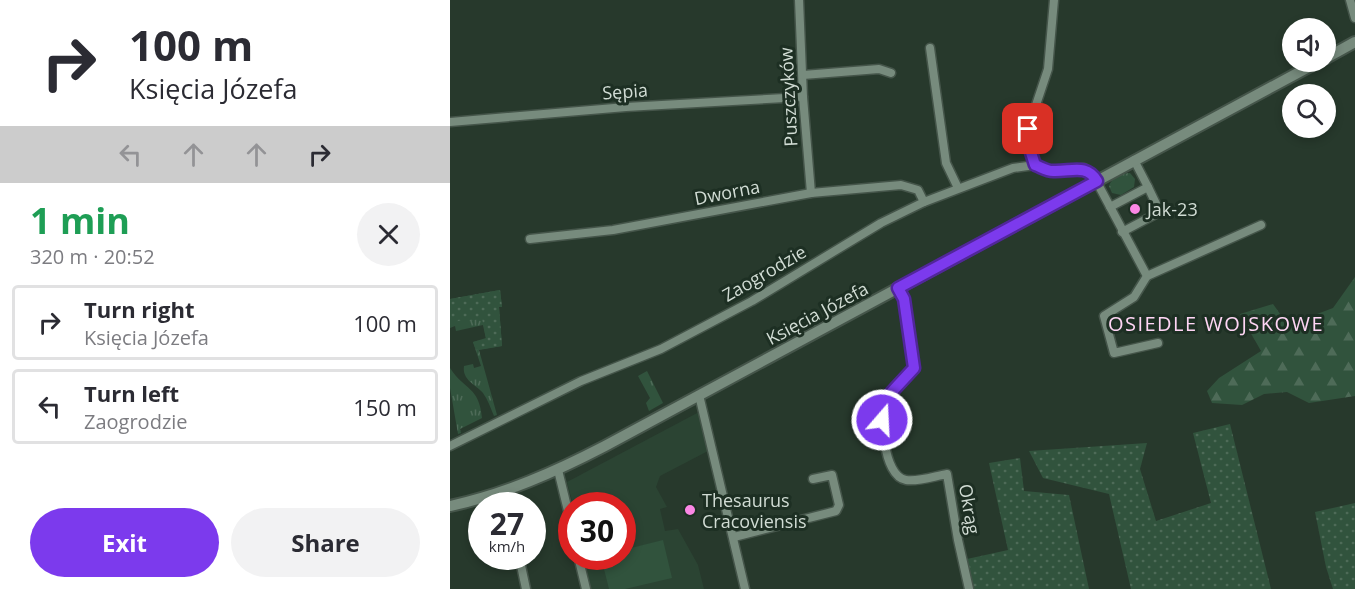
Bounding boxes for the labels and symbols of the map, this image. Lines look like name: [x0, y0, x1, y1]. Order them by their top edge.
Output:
street label: Puszczyków: [773, 47, 803, 147]
street label: Sępia: [601, 77, 649, 105]
pin: [1002, 103, 1053, 154]
street label: Dworna: [692, 174, 762, 210]
place label: Jak-23: [1145, 197, 1198, 221]
marker: Jak-23: [1128, 202, 1142, 216]
street label: Zaogrodzie: [718, 239, 810, 307]
street label: Księcia Józefa: [762, 276, 872, 350]
district label: OSIEDLE WOJSKOWE: [1108, 310, 1324, 337]
position arrow: [850, 388, 914, 452]
street label: Okrąg: [954, 482, 986, 536]
place label: Thesaurus Cracoviensis: [702, 488, 807, 533]
speed limit sign: 30: [558, 492, 636, 570]
marker: Thesaurus Cracoviensis: [683, 503, 697, 517]

